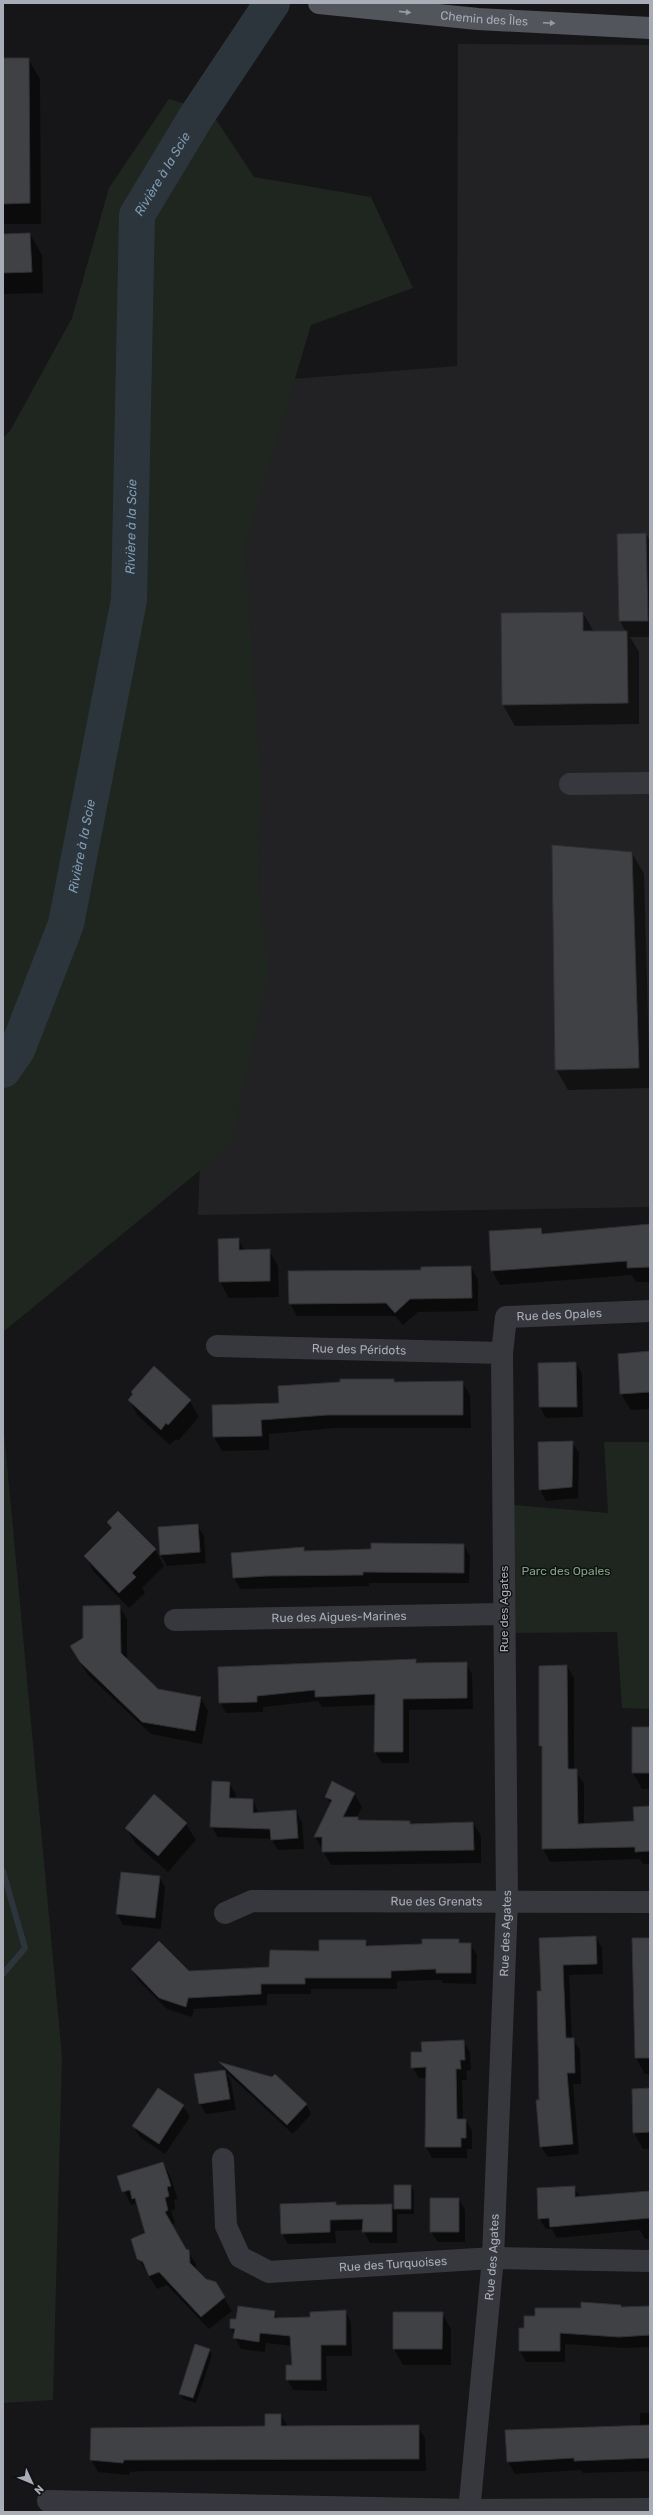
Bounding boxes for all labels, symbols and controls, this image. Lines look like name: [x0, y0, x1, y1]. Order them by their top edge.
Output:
street label: Chemin des Îles: [440, 8, 528, 29]
one-way arrow: [399, 9, 411, 15]
one-way arrow: [543, 19, 555, 26]
water label: Rivière à la Scie: [131, 129, 193, 219]
water label: Rivière à la Scie: [123, 479, 140, 575]
water label: Rivière à la Scie: [65, 798, 98, 894]
street label: Rue des Opales: [516, 1306, 602, 1324]
street label: Rue des Péridots: [312, 1341, 406, 1358]
park label: Parc des Opales: [522, 1564, 610, 1578]
street label: Rue des Agates: [497, 1566, 511, 1652]
street label: Rue des Aigues-Marines: [271, 1609, 407, 1625]
street label: Rue des Agates: [497, 1890, 514, 1977]
street label: Rue des Grenats: [391, 1894, 482, 1909]
street label: Rue des Agates: [482, 2214, 502, 2301]
street label: Rue des Turquoises: [339, 2254, 447, 2275]
north arrow: [12, 2463, 52, 2503]
text: N: [31, 2482, 46, 2497]

